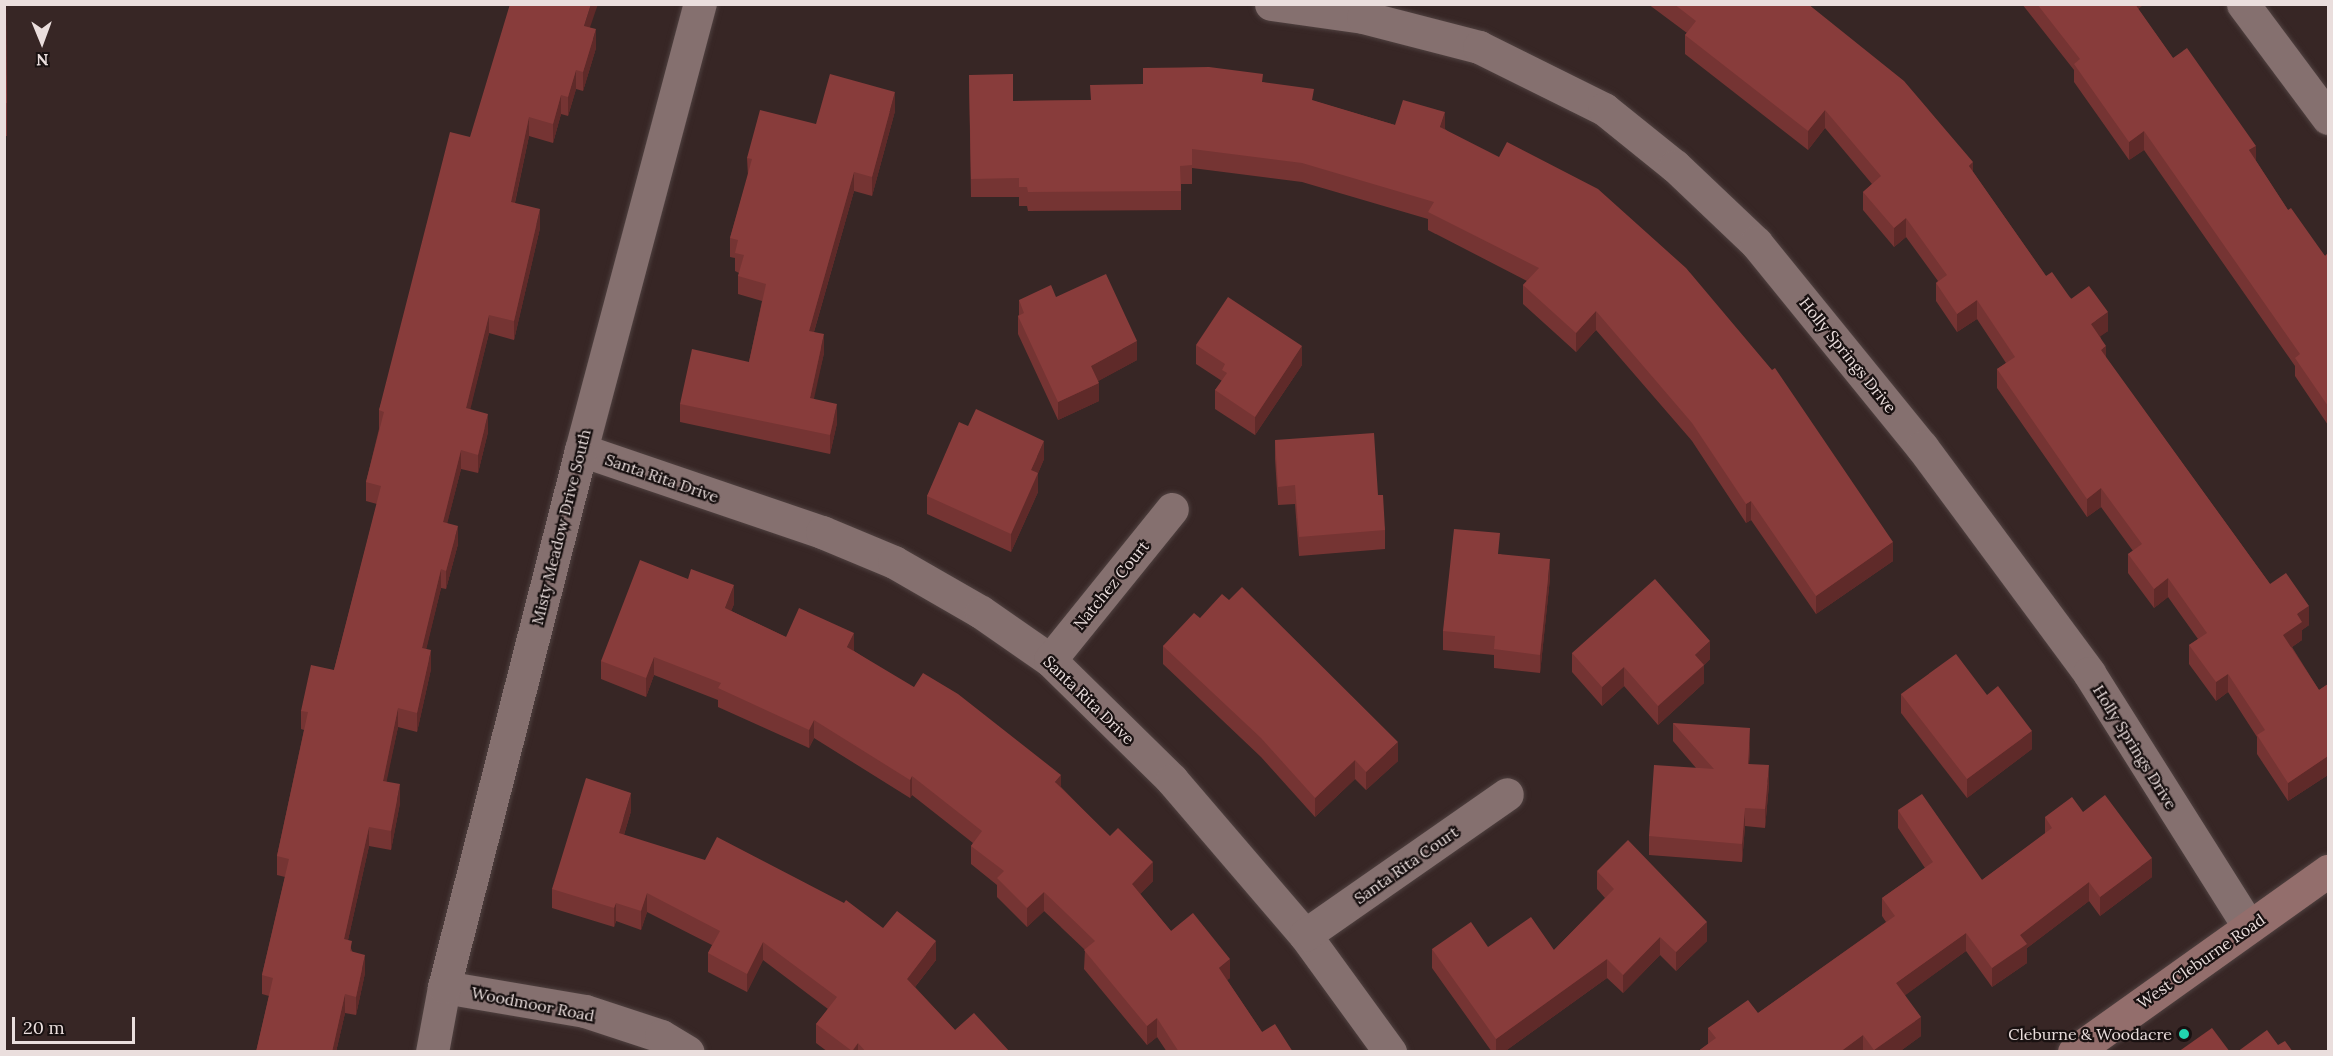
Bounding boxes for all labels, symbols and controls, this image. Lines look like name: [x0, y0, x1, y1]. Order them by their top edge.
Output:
north arrow: [12, 12, 72, 72]
text: N: [36, 50, 49, 70]
street label: Holly Springs Drive: [1796, 293, 1900, 417]
street label: Misty Meadow Drive South: [527, 427, 595, 627]
street label: Santa Rita Drive: [603, 450, 721, 506]
street label: Natchez Court: [1069, 537, 1153, 633]
street label: Santa Rita Drive: [1040, 652, 1138, 748]
street label: Holly Springs Drive: [2089, 681, 2181, 813]
street label: Santa Rita Court: [1350, 822, 1462, 908]
street label: West Cleburne Road: [2133, 910, 2269, 1012]
street label: Woodmoor Road: [470, 983, 596, 1025]
scale bar: [15, 1005, 138, 1043]
text: 20 m: [23, 1016, 65, 1039]
place label: Cleburne & Woodacre: [2008, 1024, 2172, 1044]
marker: Cleburne & Woodacre: [2177, 1027, 2191, 1041]

